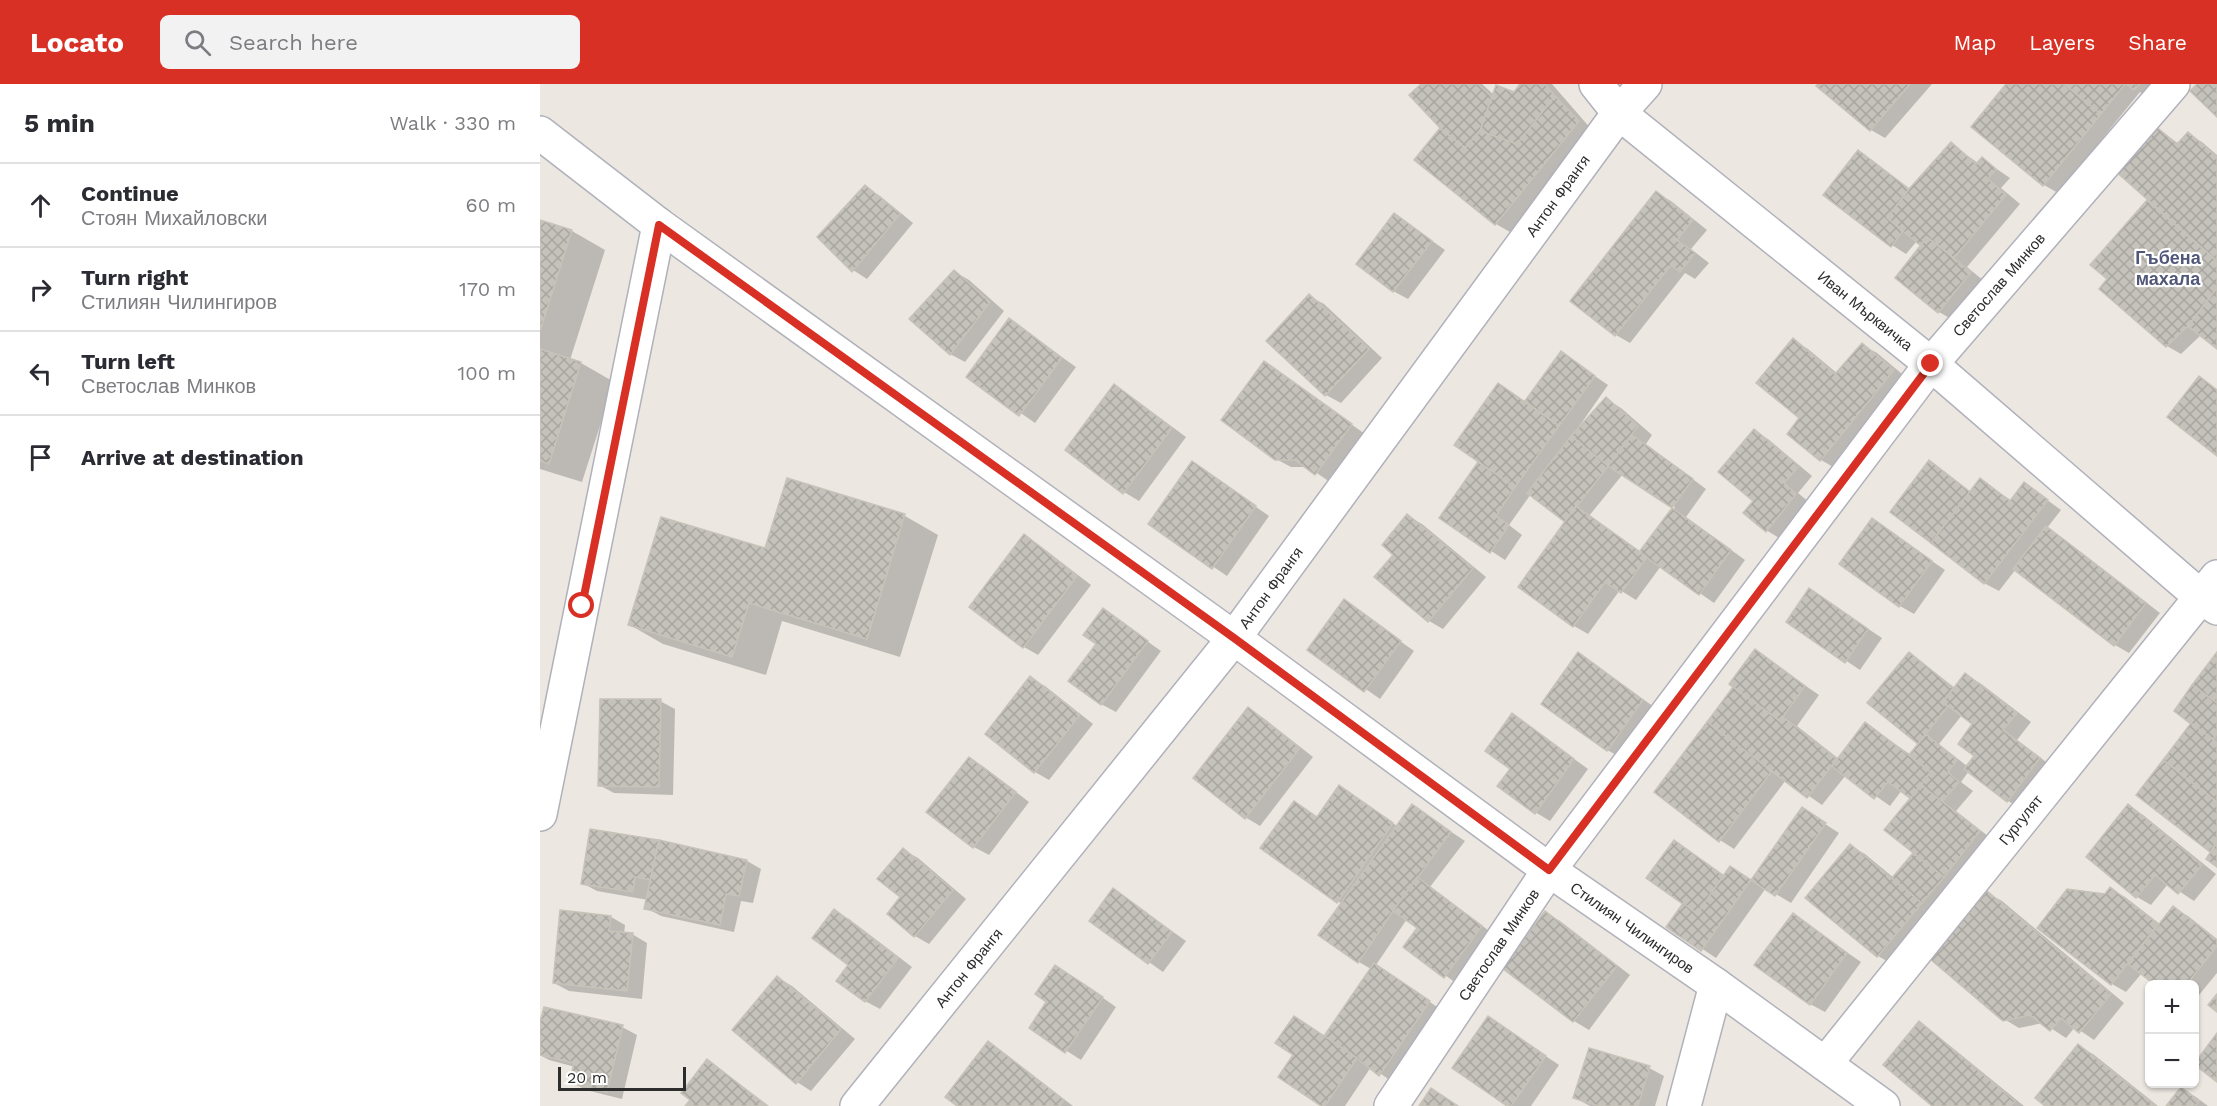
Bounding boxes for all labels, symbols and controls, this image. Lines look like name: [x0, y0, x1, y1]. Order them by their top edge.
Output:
search box: [160, 15, 580, 69]
text: Locato: [30, 26, 124, 59]
icon: search: [181, 26, 214, 59]
text: Search here: [229, 30, 358, 55]
text: Map: [1953, 30, 1996, 55]
text: Layers: [2029, 30, 2095, 55]
text: Share: [2128, 30, 2187, 55]
text: 5 min: [24, 108, 95, 138]
text: Walk · 330 m: [389, 111, 516, 135]
street label: Антон Франгя: [1522, 152, 1594, 240]
text: Continue: [81, 181, 179, 206]
icon: ahead: [24, 189, 57, 222]
text: 60 m: [466, 193, 516, 217]
text: Стоян Михайловски: [81, 206, 267, 230]
street label: Светослав Минков: [1949, 229, 2049, 340]
district label: Гъбена махала: [2135, 247, 2202, 289]
text: Turn right: [81, 265, 188, 290]
street label: Иван Мърквичка: [1814, 267, 1916, 355]
icon: right: [24, 273, 57, 306]
text: 170 m: [459, 277, 516, 301]
text: Стилиян Чилингиров: [81, 290, 277, 314]
text: Turn left: [81, 349, 175, 374]
route end: [1917, 350, 1943, 376]
icon: left: [24, 357, 57, 390]
text: 100 m: [457, 361, 516, 385]
text: Светослав Минков: [81, 374, 256, 398]
icon: arrive: [24, 441, 57, 474]
text: Arrive at destination: [81, 445, 304, 470]
street label: Антон Франгя: [1235, 544, 1307, 632]
route start: [568, 592, 594, 618]
street label: Гургулят: [1995, 791, 2047, 849]
street label: Стилиян Чилингиров: [1567, 878, 1697, 978]
street label: Светослав Минков: [1455, 885, 1543, 1005]
street label: Антон Франгя: [932, 925, 1006, 1011]
map controls: [2145, 980, 2199, 1088]
button: +: [2145, 980, 2199, 1034]
button: −: [2145, 1034, 2199, 1088]
scale bar: [558, 1064, 686, 1092]
text: 20 m: [567, 1068, 607, 1087]

